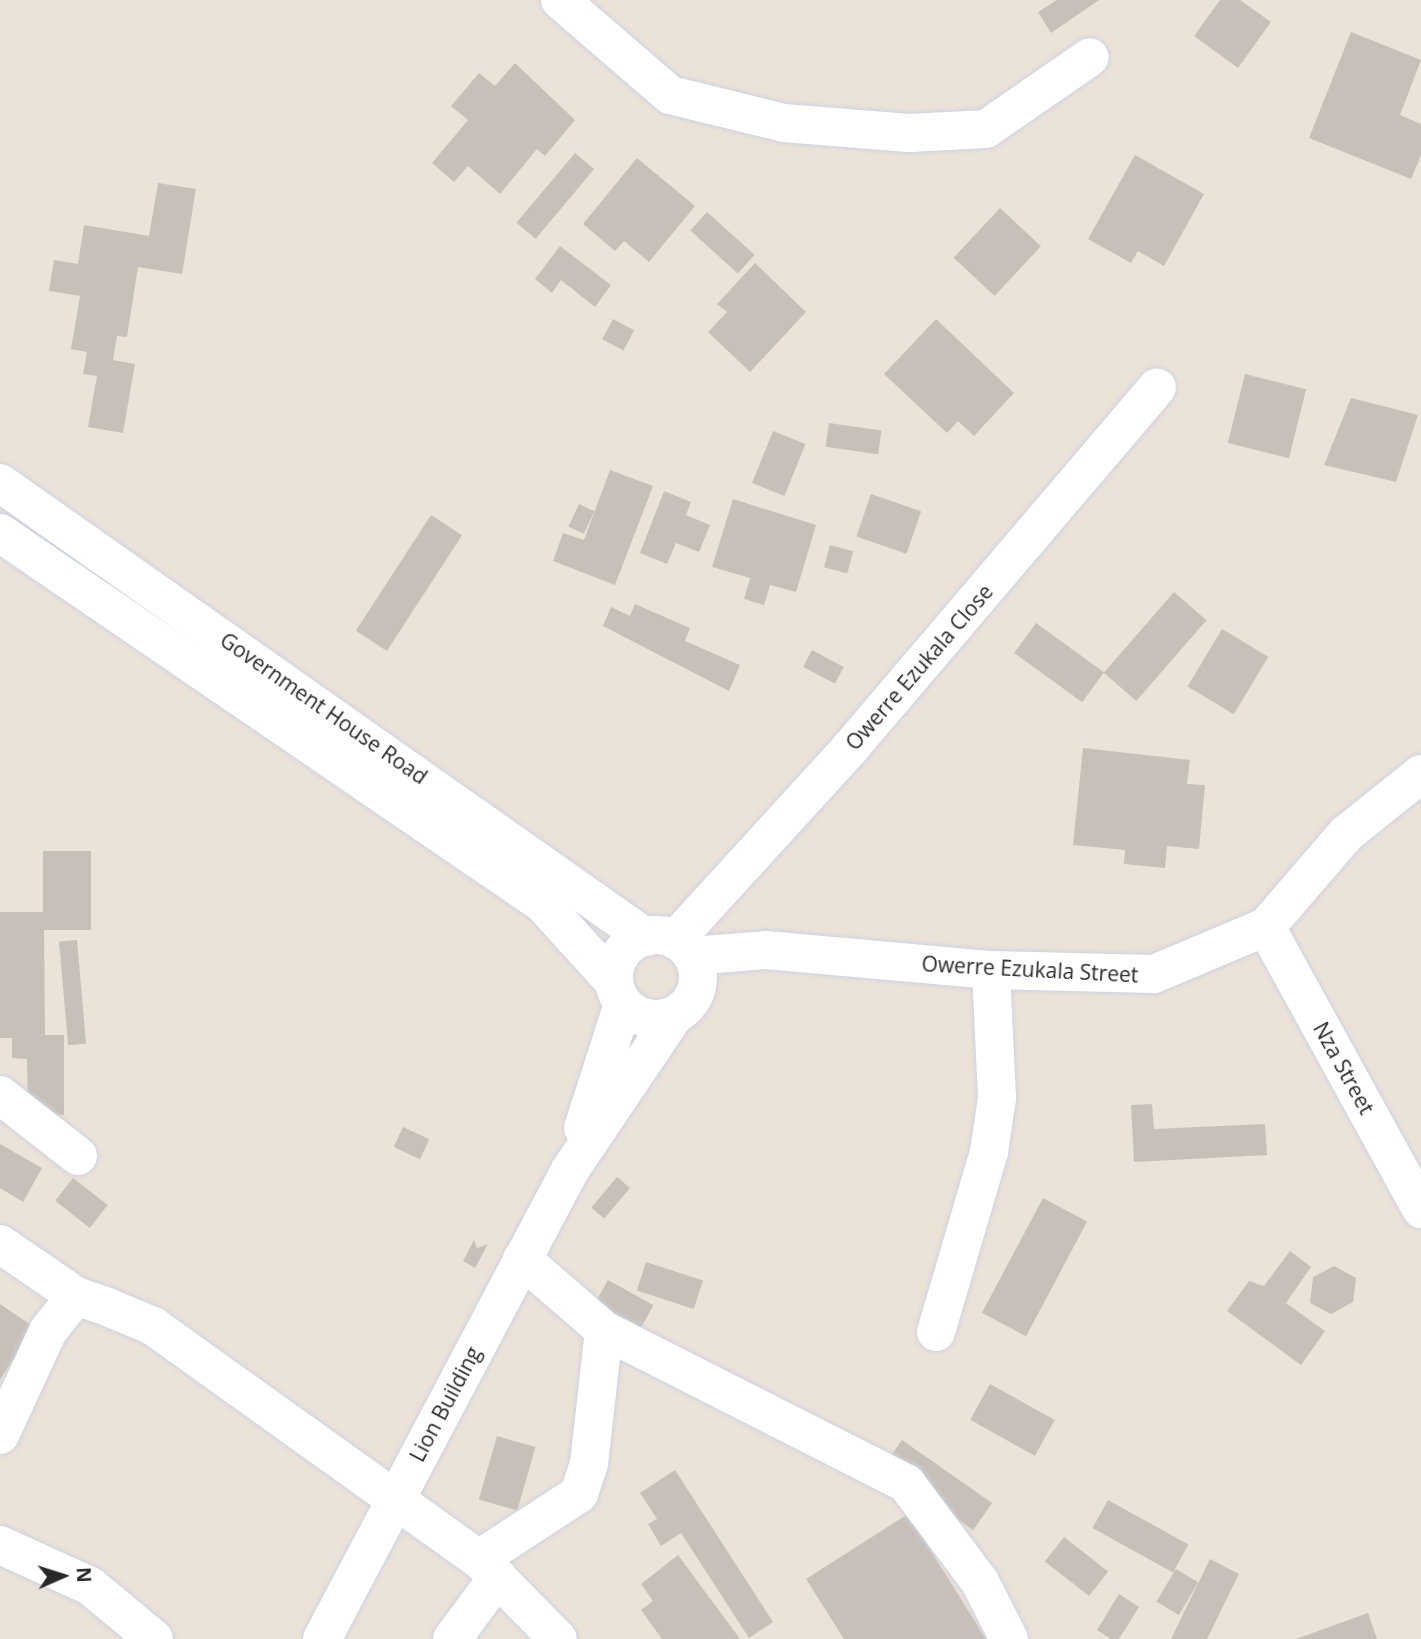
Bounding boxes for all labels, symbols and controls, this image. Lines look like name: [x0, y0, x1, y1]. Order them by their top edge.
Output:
street label: Owerre Ezukala Close: [840, 579, 998, 755]
street label: Government House Road: [216, 627, 432, 789]
street label: Owerre Ezukala Street: [921, 951, 1139, 987]
street label: Nza Street: [1308, 1018, 1380, 1118]
street label: Lion Building: [404, 1342, 486, 1466]
north arrow: [28, 1541, 98, 1611]
text: N: [71, 1566, 97, 1583]

